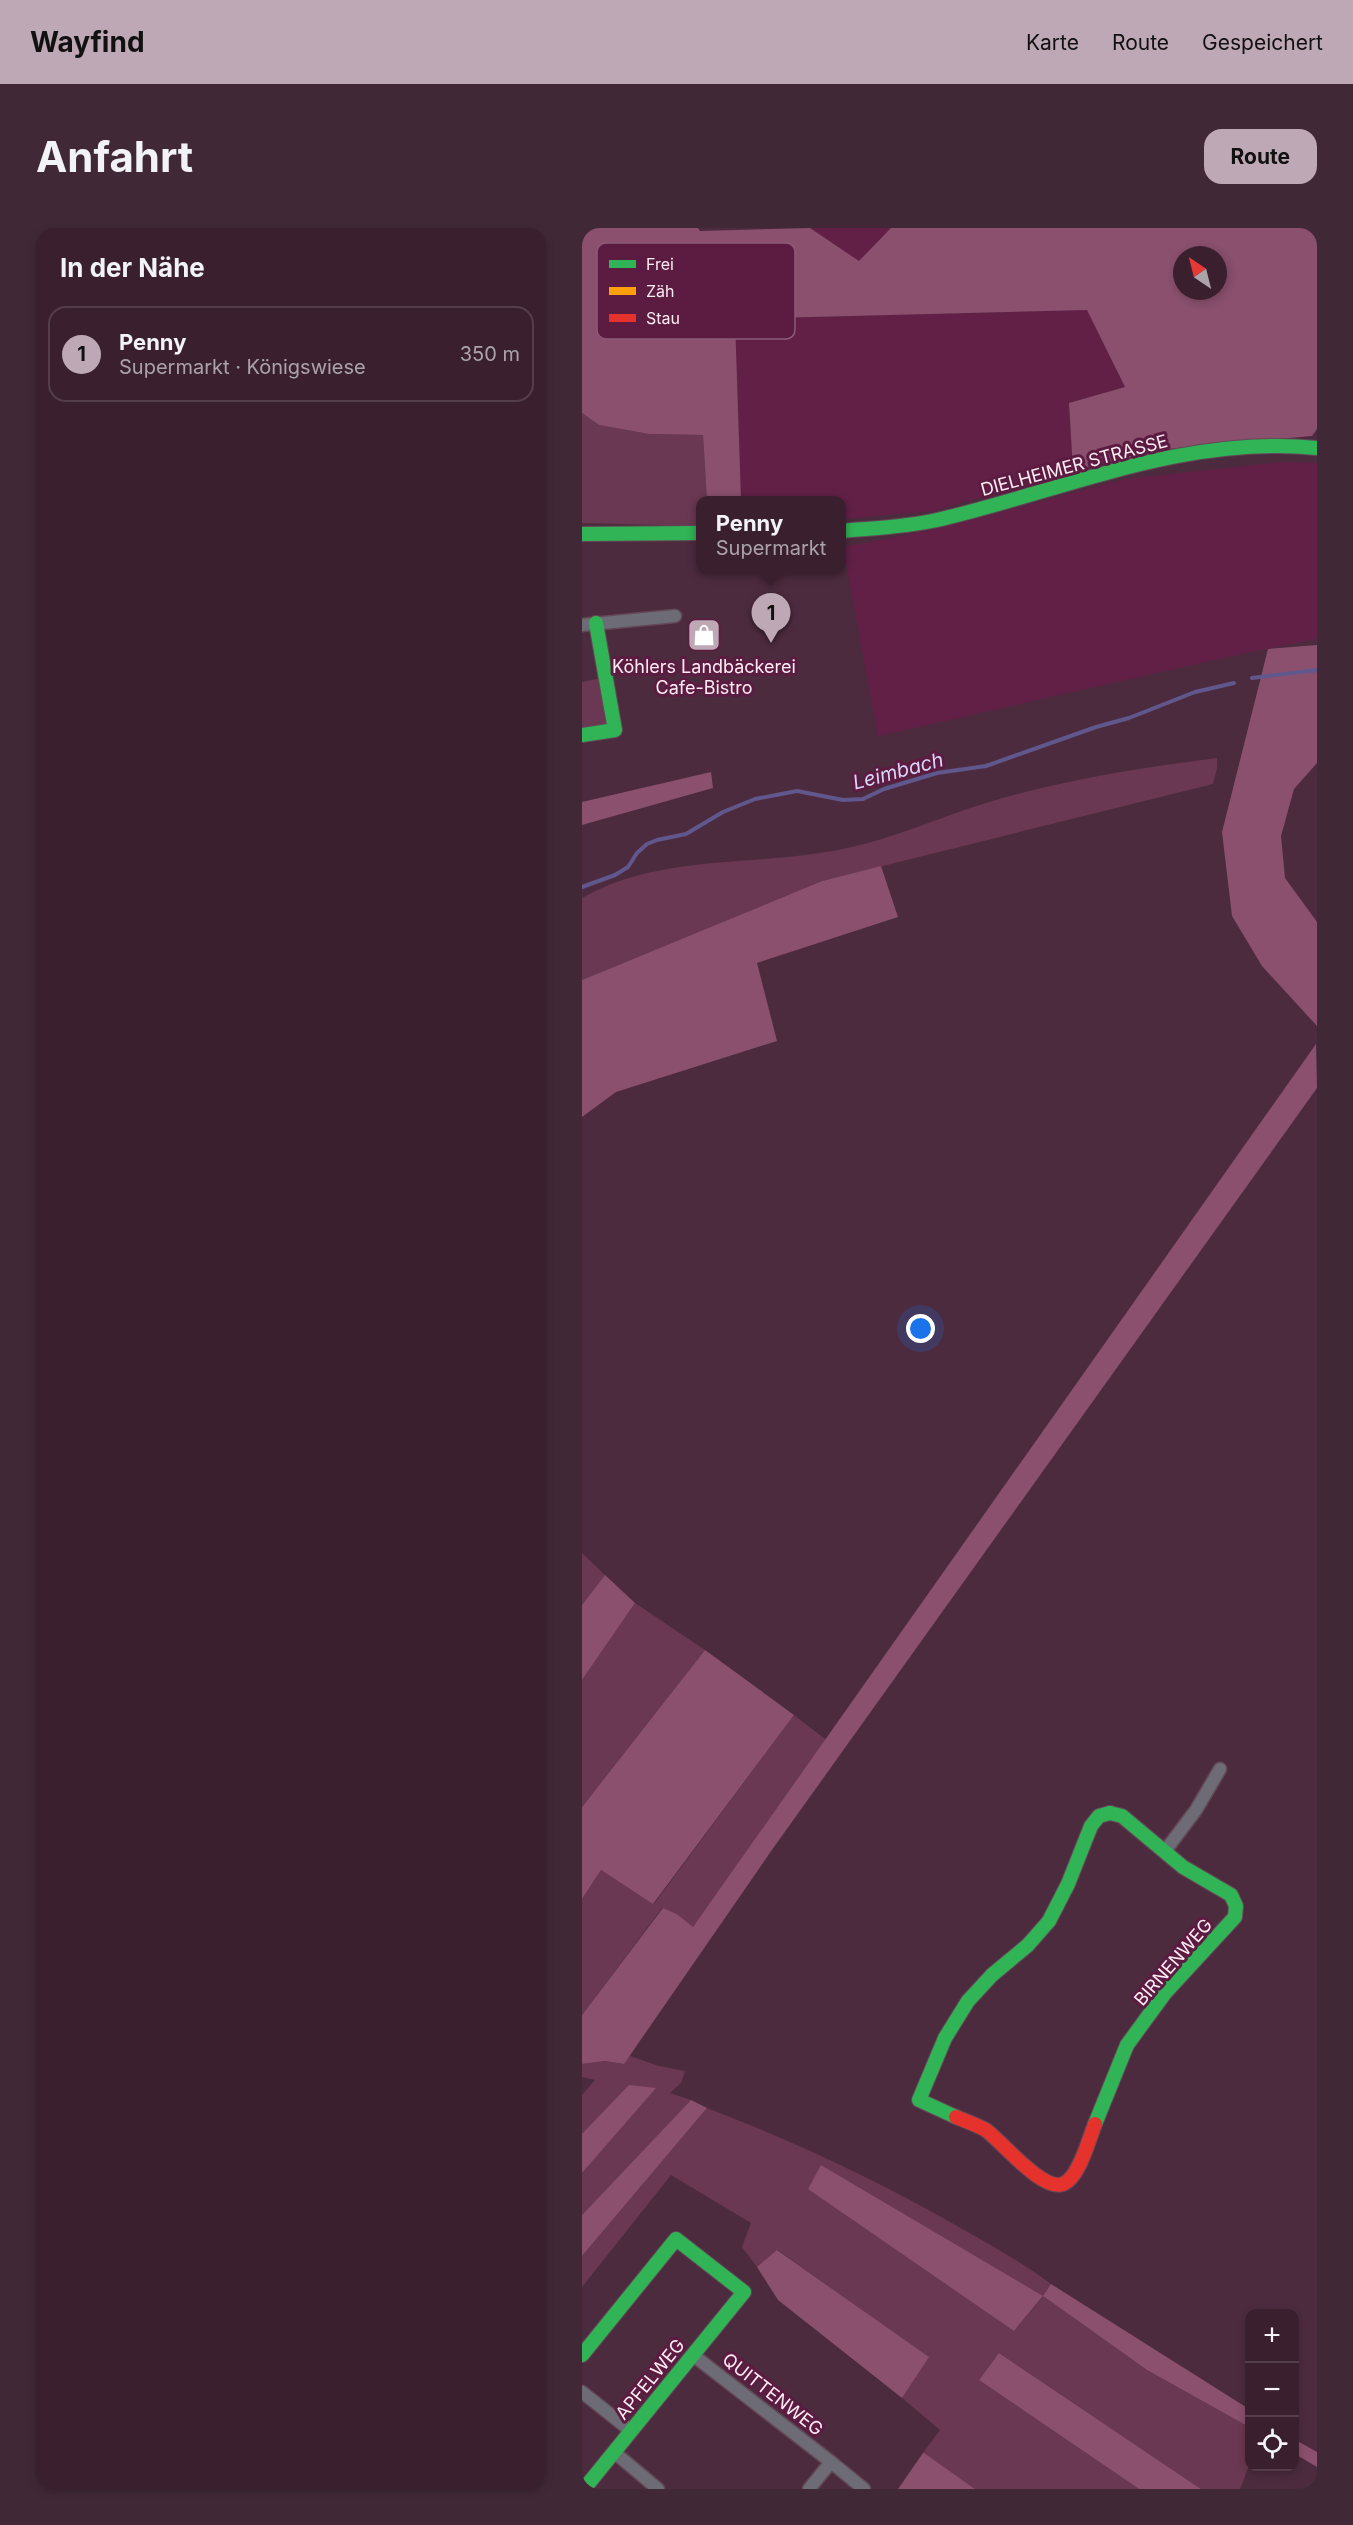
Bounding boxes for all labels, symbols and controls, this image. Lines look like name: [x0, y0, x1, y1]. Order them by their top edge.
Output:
text: Wayfind: [30, 25, 145, 59]
text: Karte: [1026, 30, 1079, 55]
text: Route: [1112, 30, 1169, 55]
text: Gespeichert: [1202, 30, 1323, 55]
button: Route: [1204, 129, 1317, 184]
text: Anfahrt: [36, 131, 193, 182]
legend: [597, 243, 795, 339]
north arrow: [1173, 246, 1227, 300]
text: In der Nähe: [60, 252, 205, 283]
text: Frei: [646, 254, 674, 274]
text: Zäh: [646, 281, 675, 301]
text: Stau: [646, 308, 680, 328]
text: Penny: [119, 329, 186, 355]
text: 1: [77, 342, 86, 366]
text: 350 m: [460, 342, 520, 366]
text: Supermarkt · Königswiese: [119, 355, 366, 379]
street label: DIELHEIMER STRASSE: [978, 430, 1170, 500]
popup: [696, 496, 846, 574]
text: Penny: [716, 510, 783, 536]
text: Supermarkt: [716, 536, 826, 560]
pin: 1: [752, 594, 790, 643]
shop icon: Köhlers Landbäckerei Cafe-Bistro: [686, 617, 722, 653]
place label: Köhlers Landbäckerei Cafe-Bistro: [612, 656, 796, 698]
water label: Leimbach: [850, 747, 946, 795]
your location: [906, 1314, 935, 1343]
street label: BIRNENWEG: [1130, 1914, 1216, 2010]
map controls: [1245, 2309, 1299, 2471]
button: +: [1245, 2309, 1299, 2363]
street label: APFELWEG: [611, 2334, 689, 2424]
street label: QUITTENWEG: [719, 2348, 827, 2440]
button: −: [1245, 2363, 1299, 2417]
button: locate: [1245, 2417, 1299, 2471]

